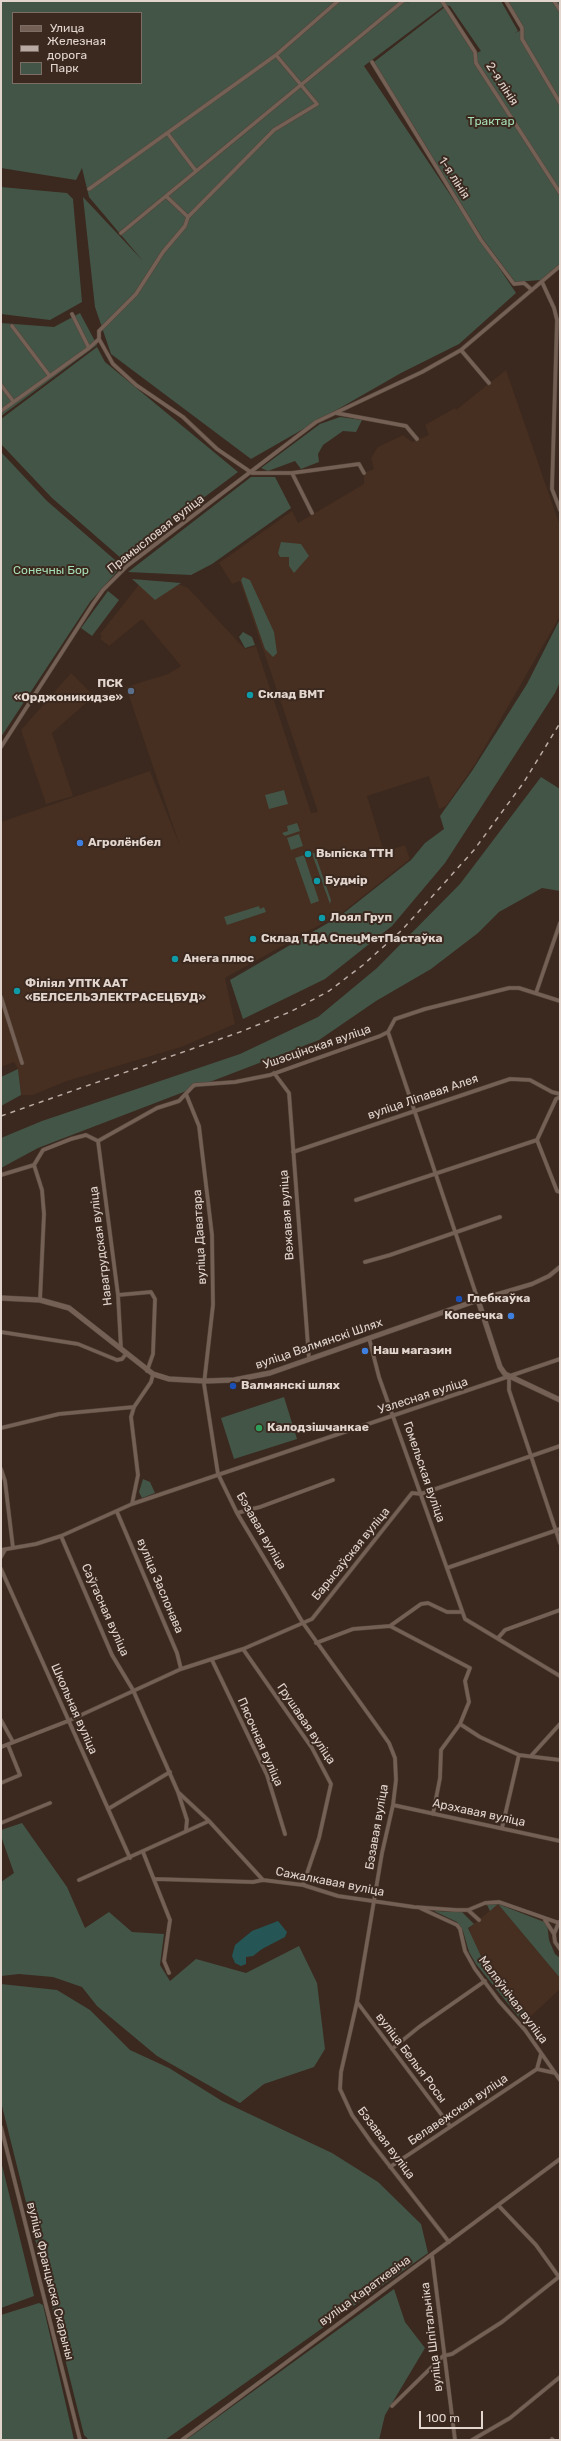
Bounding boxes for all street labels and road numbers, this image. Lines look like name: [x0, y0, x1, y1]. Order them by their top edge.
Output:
street label: 2-я лінія: [483, 60, 521, 108]
street label: 1-я лінія: [435, 154, 473, 202]
street label: Прамысловая вуліца: [105, 492, 207, 576]
street label: Ушэсцінская вуліца: [261, 1022, 373, 1072]
street label: вуліца Ліпавая Алея: [366, 1071, 480, 1123]
street label: Вежавая вуліца: [277, 1169, 297, 1261]
street label: Навагрудская вуліца: [87, 1185, 115, 1307]
street label: вуліца Даватара: [190, 1189, 210, 1285]
street label: вуліца Валмянскі Шлях: [253, 1315, 385, 1373]
street label: Узлесная вуліца: [376, 1375, 470, 1417]
street label: Гомельская вуліца: [400, 1420, 448, 1524]
street label: Бэзавая вуліца: [233, 1490, 289, 1572]
street label: Барысаўская вуліца: [309, 1505, 393, 1603]
street label: вуліца Заслонава: [134, 1536, 186, 1636]
street label: Саўгасная вуліца: [78, 1561, 132, 1659]
street label: Школьная вуліца: [48, 1661, 100, 1757]
street label: Грушавая вуліца: [274, 1681, 338, 1767]
street label: Пясочная вуліца: [234, 1695, 286, 1789]
street label: Бэзавая вуліца: [362, 1783, 392, 1871]
street label: Арэхавая вуліца: [431, 1796, 527, 1830]
street label: Сажалкавая вуліца: [274, 1864, 386, 1900]
street label: Маляўнічая вуліца: [475, 1953, 551, 2047]
street label: вуліца Белыя Росы: [373, 2010, 449, 2106]
street label: Белавежская вуліца: [405, 2071, 511, 2149]
street label: Бэзавая вуліца: [354, 2104, 418, 2182]
street label: вуліца Францыска Скарыны: [23, 2201, 77, 2361]
street label: вуліца Караткевіча: [316, 2253, 414, 2329]
street label: вуліца Шпітальніка: [418, 2281, 446, 2393]

